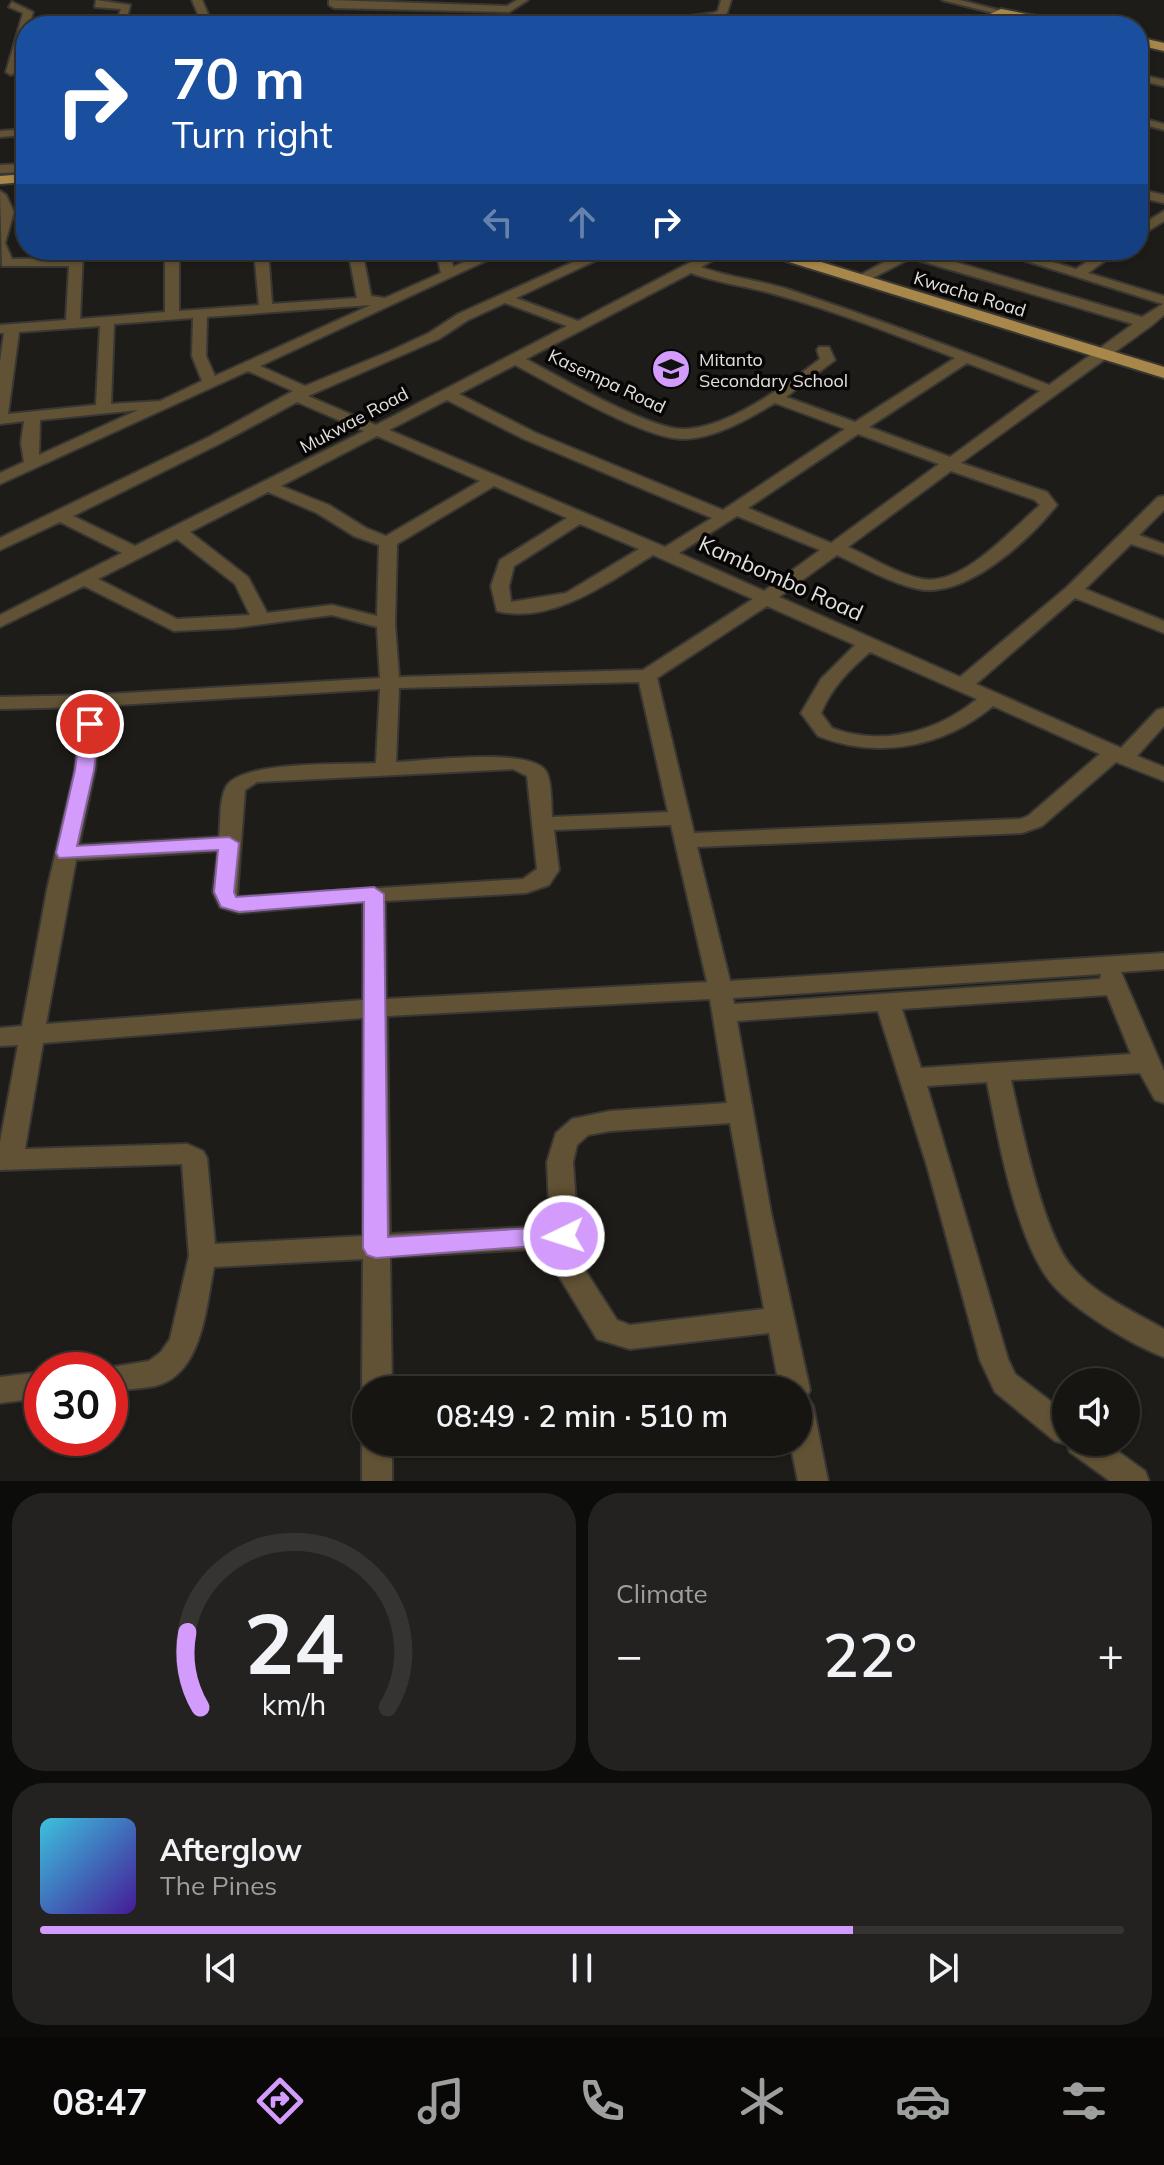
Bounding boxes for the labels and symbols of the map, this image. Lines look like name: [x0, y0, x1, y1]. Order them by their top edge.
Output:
street label: Kwacha Road: [911, 266, 1029, 322]
street label: Kasempa Road: [545, 344, 669, 418]
school or university icon: Mitanto Secondary School: [650, 348, 692, 390]
place label: Mitanto Secondary School: [699, 348, 848, 392]
street label: Mukwae Road: [296, 382, 412, 458]
street label: Kambombo Road: [694, 529, 868, 627]
pin: [56, 690, 124, 758]
position arrow: [522, 1194, 606, 1278]
speed limit sign: 30: [24, 1352, 128, 1456]

